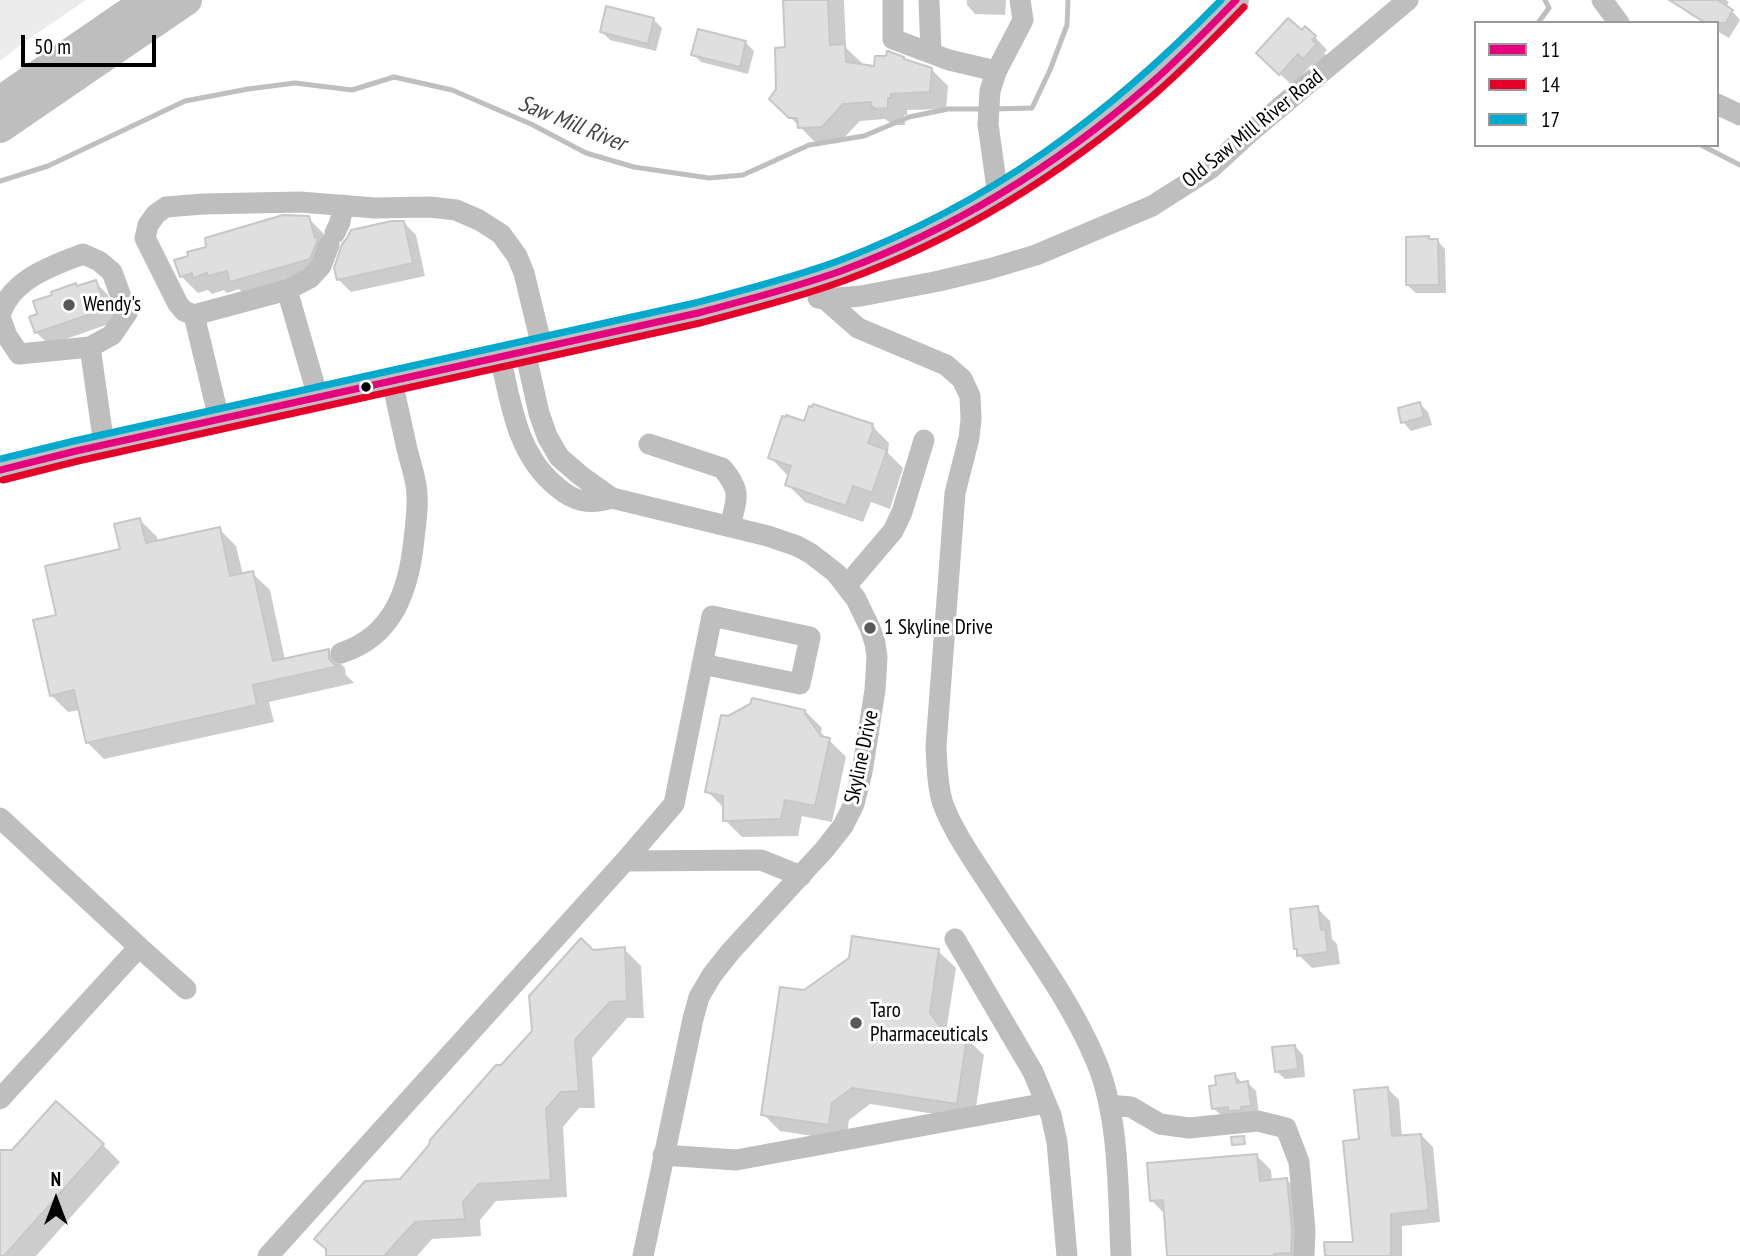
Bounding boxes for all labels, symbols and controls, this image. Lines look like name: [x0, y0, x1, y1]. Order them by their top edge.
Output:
scale bar: [24, 21, 159, 65]
legend: [1474, 21, 1719, 147]
text: 50 m: [34, 33, 71, 60]
text: 11: [1541, 36, 1560, 63]
street label: Old Saw Mill River Road: [1178, 65, 1328, 193]
text: 14: [1541, 71, 1560, 98]
water label: Saw Mill River: [514, 90, 630, 158]
text: 17: [1541, 106, 1560, 133]
place label: Wendy's: [83, 292, 141, 318]
marker: Wendy's: [61, 297, 77, 313]
unlabelled marker: [359, 380, 373, 394]
place label: 1 Skyline Drive: [884, 615, 993, 641]
marker: 1 Skyline Drive: [862, 620, 878, 636]
street label: Skyline Drive: [840, 708, 884, 806]
place label: Taro Pharmaceuticals: [870, 998, 988, 1048]
marker: Taro Pharmaceuticals: [848, 1015, 864, 1031]
north arrow: [21, 1165, 91, 1235]
text: N: [51, 1167, 61, 1191]

